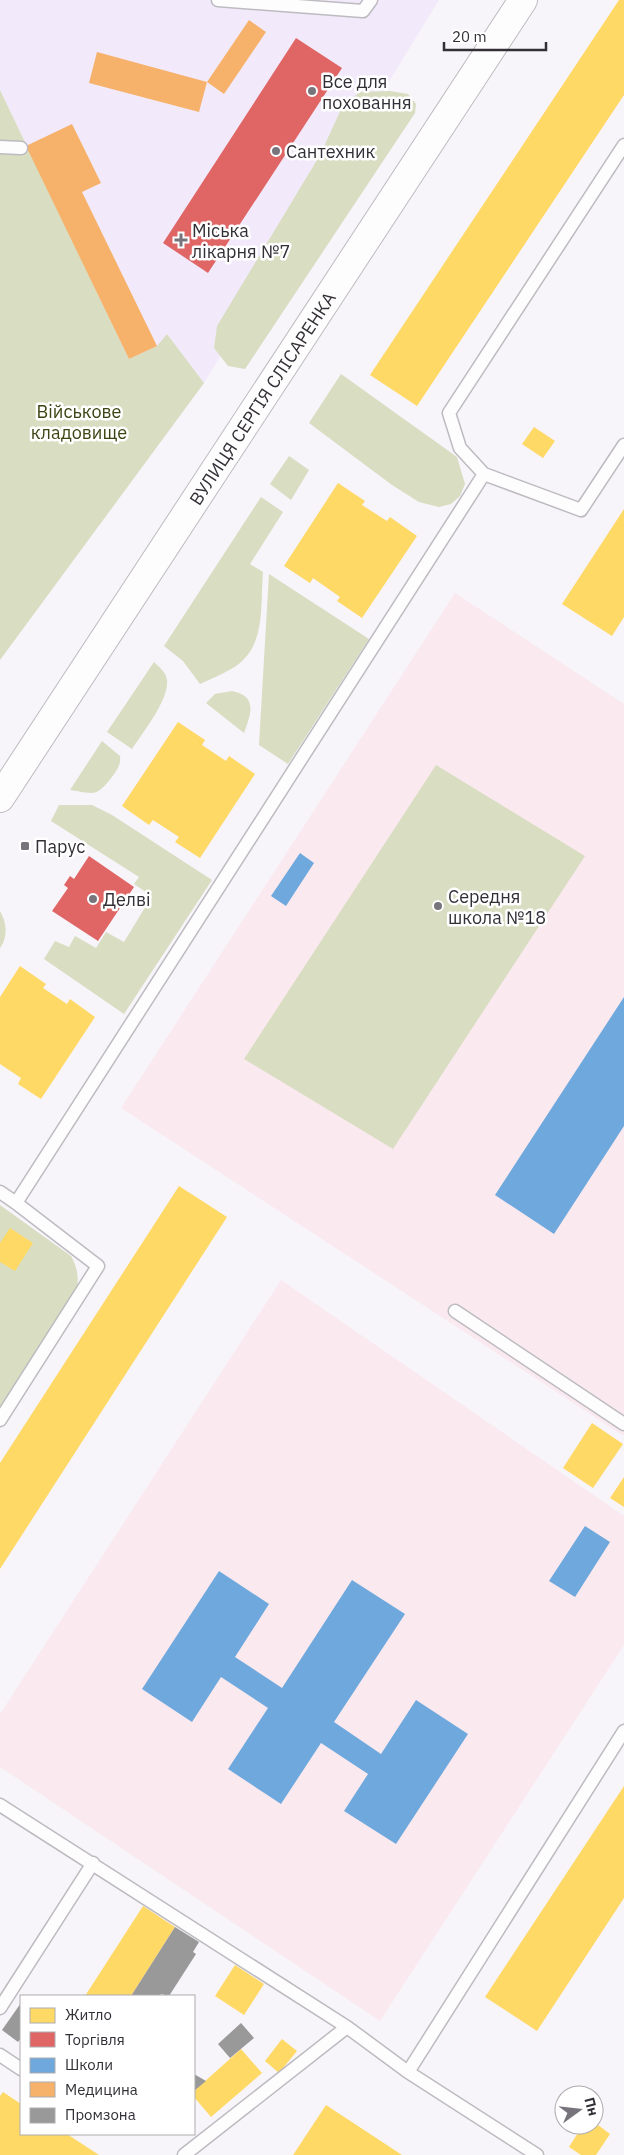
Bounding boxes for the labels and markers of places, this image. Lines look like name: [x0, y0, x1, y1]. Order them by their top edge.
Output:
place label: Все для поховання: [322, 70, 412, 114]
marker: Все для поховання: [306, 85, 318, 97]
place label: Сантехник: [286, 140, 376, 163]
marker: Сантехник: [270, 145, 282, 157]
place label: Міська лікарня №7: [192, 219, 290, 263]
marker: Міська лікарня №7: [174, 233, 188, 247]
place label: Парус: [35, 835, 85, 858]
marker: Парус: [19, 840, 31, 852]
place label: Середня школа №18: [448, 885, 546, 929]
place label: Делві: [103, 888, 151, 911]
marker: Делві: [87, 893, 99, 905]
marker: Середня школа №18: [432, 900, 444, 912]

